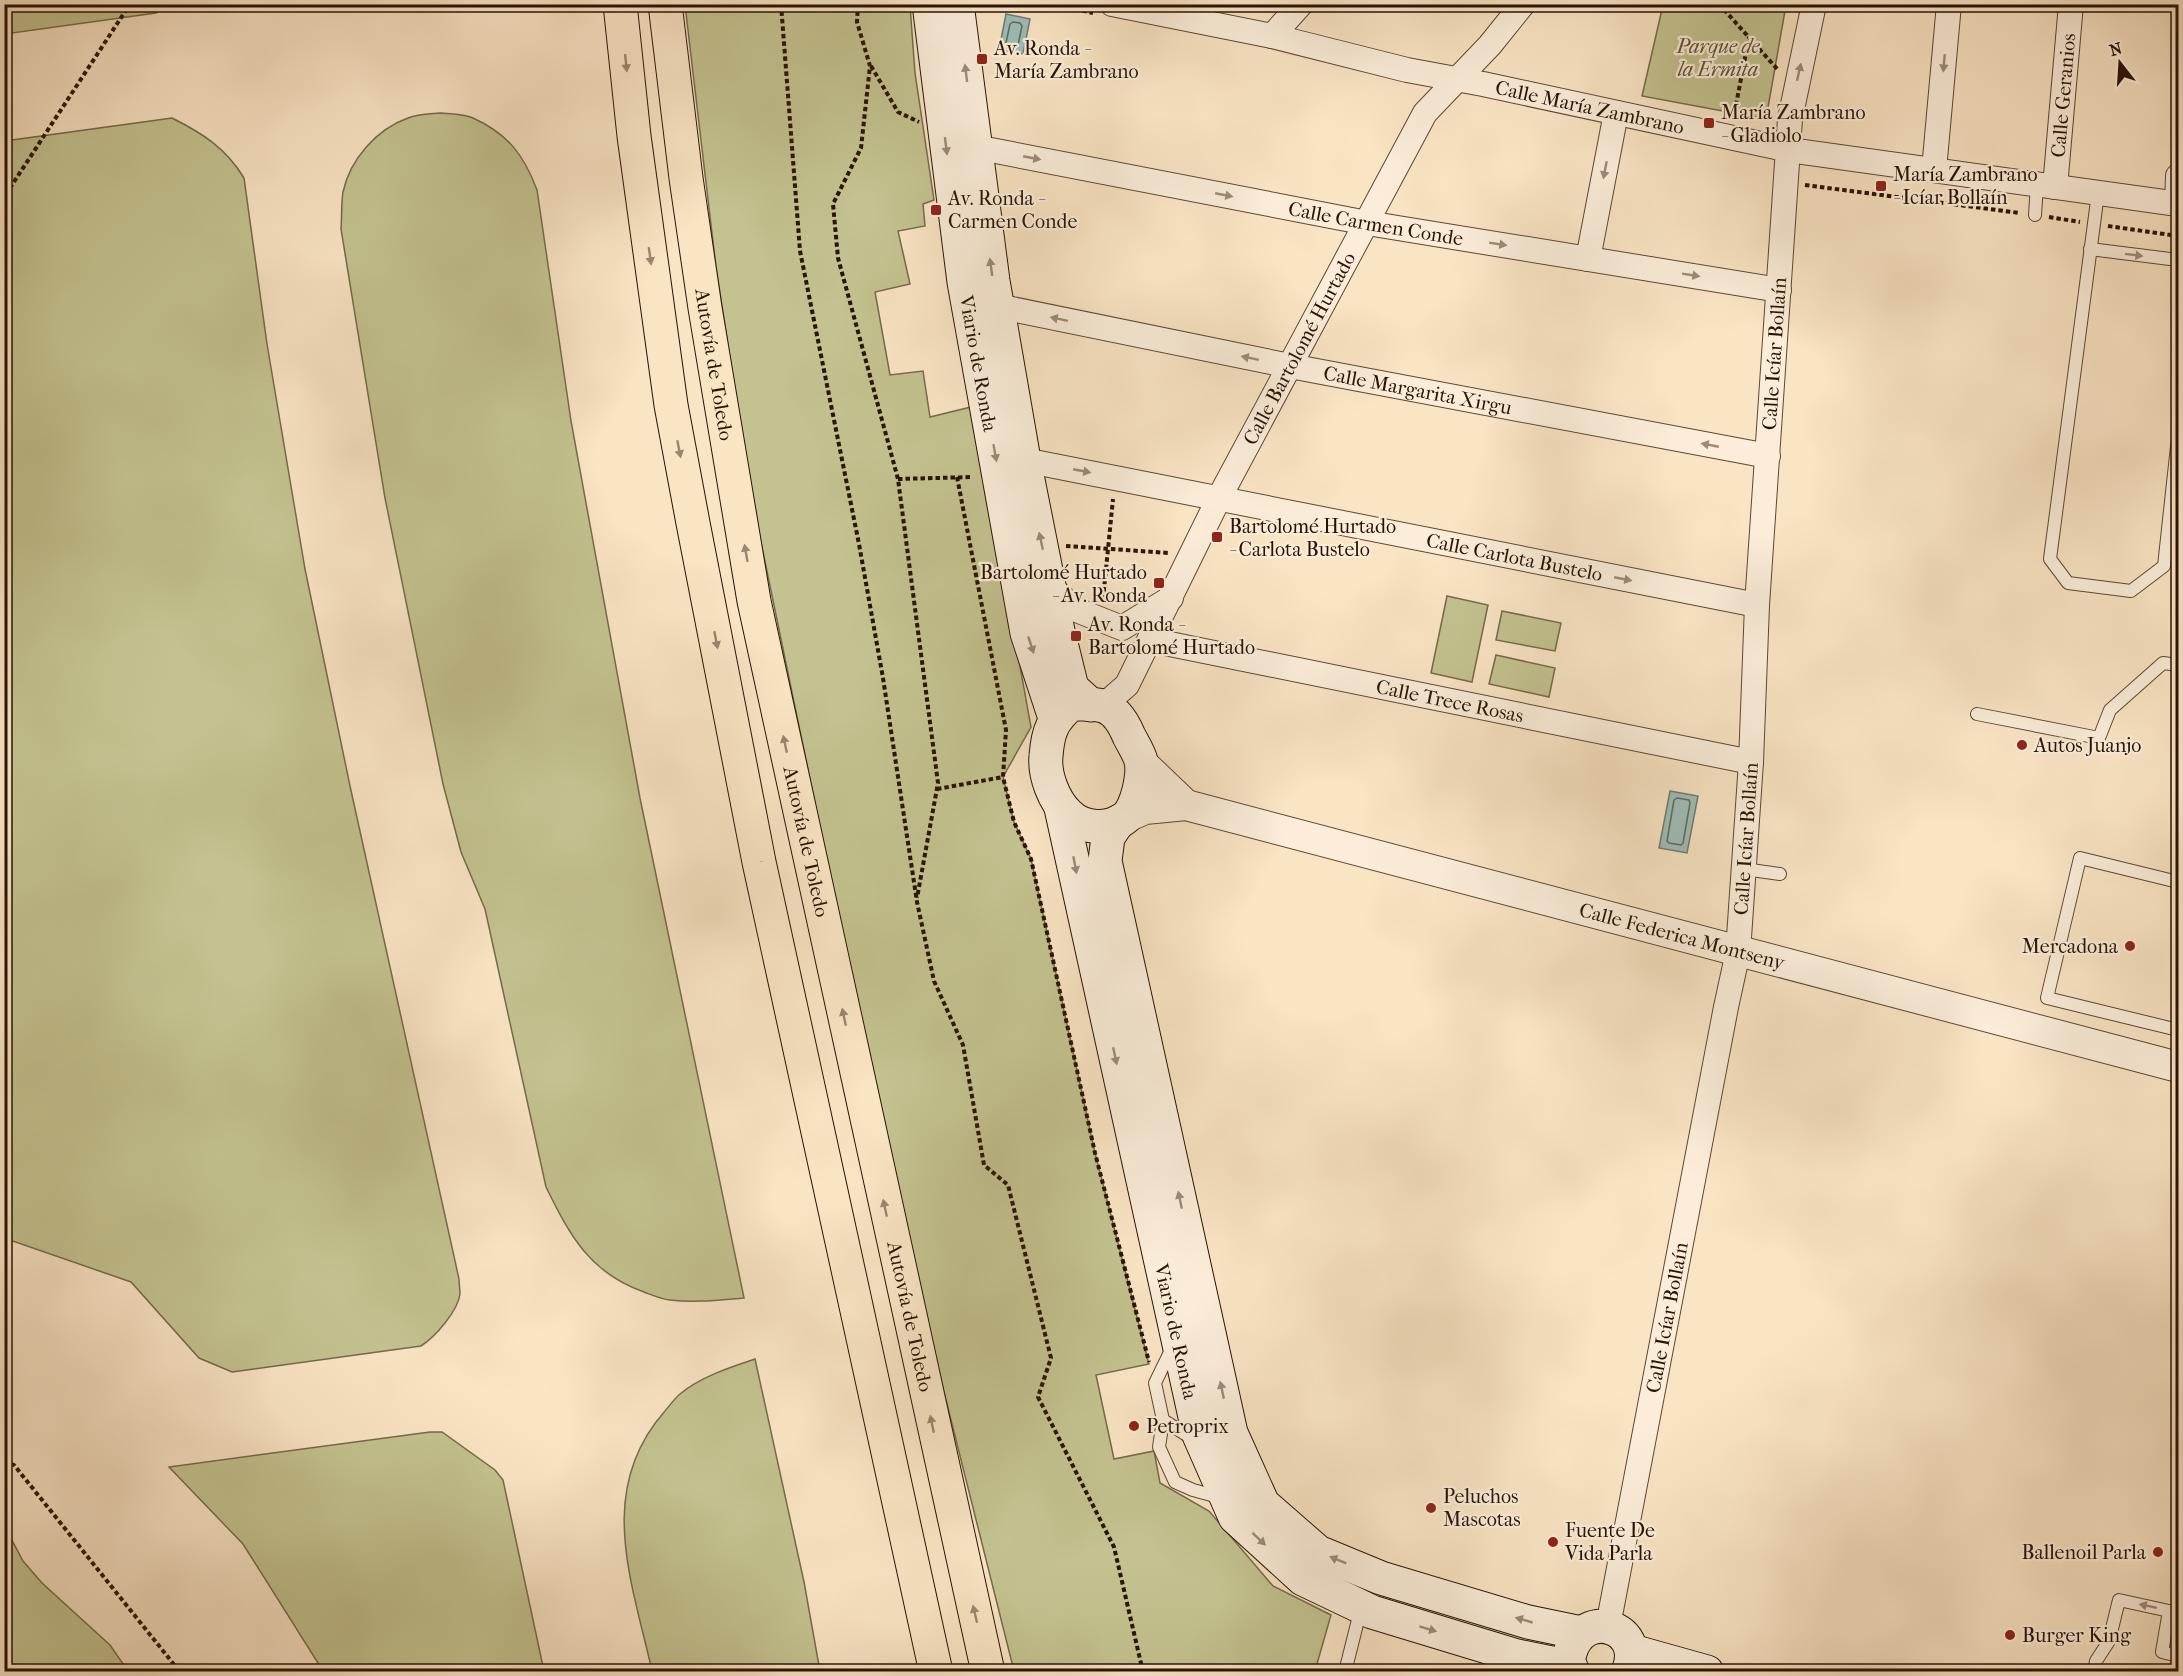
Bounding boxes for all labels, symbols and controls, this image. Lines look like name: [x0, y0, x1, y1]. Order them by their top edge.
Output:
street label: Calle Geranios: [2047, 32, 2080, 158]
north arrow: [2090, 33, 2150, 93]
park label: Parque de la Ermita: [1675, 35, 1761, 81]
place label: Av. Ronda - María Zambrano: [993, 37, 1139, 83]
text: N: [2107, 38, 2125, 60]
marker: Av. Ronda - María Zambrano: [975, 52, 989, 66]
one-way arrow: [621, 53, 631, 72]
one-way arrow: [1939, 53, 1949, 72]
one-way arrow: [1795, 62, 1805, 81]
one-way arrow: [961, 64, 970, 83]
street label: Calle María Zambrano: [1493, 76, 1686, 139]
place label: María Zambrano - Gladiolo: [1721, 101, 1866, 147]
marker: María Zambrano - Gladiolo: [1702, 116, 1716, 130]
one-way arrow: [941, 137, 950, 156]
one-way arrow: [1023, 154, 1042, 163]
one-way arrow: [1600, 161, 1609, 180]
place label: María Zambrano - Icíar Bollaín: [1893, 163, 2038, 209]
marker: María Zambrano - Icíar Bollaín: [1874, 179, 1888, 193]
place label: Av. Ronda - Carmen Conde: [947, 187, 1077, 233]
one-way arrow: [1215, 191, 1234, 200]
street label: Calle Carmen Conde: [1286, 197, 1465, 250]
marker: Av. Ronda - Carmen Conde: [929, 203, 943, 217]
one-way arrow: [1489, 240, 1508, 249]
one-way arrow: [646, 247, 655, 266]
street label: Calle Bartolomé Hurtado: [1239, 248, 1360, 449]
one-way arrow: [2125, 250, 2144, 260]
one-way arrow: [987, 257, 996, 276]
one-way arrow: [1682, 271, 1701, 280]
street label: Calle Icíar Bollaín: [1758, 276, 1791, 431]
street label: Autovía de Toledo: [690, 286, 738, 442]
street label: Viario de Ronda: [954, 293, 1002, 434]
one-way arrow: [1050, 313, 1069, 323]
one-way arrow: [1241, 353, 1260, 362]
street label: Calle Margarita Xirgu: [1322, 362, 1514, 420]
one-way arrow: [675, 440, 684, 459]
one-way arrow: [1701, 440, 1720, 449]
one-way arrow: [991, 444, 1000, 463]
one-way arrow: [1072, 467, 1091, 476]
place label: Bartolomé Hurtado - Carlota Bustelo: [1229, 515, 1396, 561]
street label: Calle Carlota Bustelo: [1424, 529, 1605, 586]
marker: Bartolomé Hurtado - Carlota Bustelo: [1210, 530, 1224, 544]
one-way arrow: [1035, 532, 1045, 551]
one-way arrow: [741, 544, 750, 563]
place label: Bartolomé Hurtado - Av. Ronda: [980, 561, 1148, 607]
one-way arrow: [1614, 575, 1633, 584]
marker: Bartolomé Hurtado - Av. Ronda: [1152, 576, 1166, 590]
place label: Av. Ronda - Bartolomé Hurtado: [1087, 613, 1255, 659]
marker: Av. Ronda - Bartolomé Hurtado: [1069, 629, 1083, 643]
one-way arrow: [712, 631, 721, 650]
one-way arrow: [1027, 636, 1036, 654]
street label: Calle Trece Rosas: [1374, 675, 1525, 728]
place label: Autos Juanjo: [2033, 734, 2141, 757]
one-way arrow: [780, 735, 789, 754]
marker: Autos Juanjo: [2015, 738, 2029, 752]
street label: Calle Icíar Bollaín: [1730, 761, 1763, 916]
street label: Autovía de Toledo: [778, 763, 834, 919]
one-way arrow: [1071, 856, 1080, 875]
street label: Calle Federica Montseny: [1577, 898, 1788, 975]
place label: Mercadona: [2022, 935, 2119, 958]
marker: Mercadona: [2123, 939, 2137, 953]
one-way arrow: [839, 1007, 848, 1026]
one-way arrow: [1111, 1047, 1120, 1066]
one-way arrow: [1175, 1190, 1184, 1209]
one-way arrow: [880, 1198, 890, 1217]
street label: Autovía de Toledo: [882, 1238, 937, 1394]
street label: Calle Icíar Bollaín: [1642, 1240, 1693, 1395]
street label: Viario de Ronda: [1149, 1261, 1202, 1402]
one-way arrow: [1217, 1381, 1226, 1400]
one-way arrow: [927, 1415, 937, 1433]
place label: Petroprix: [1146, 1415, 1229, 1438]
marker: Petroprix: [1127, 1419, 1141, 1433]
place label: Peluchos Mascotas: [1443, 1485, 1521, 1531]
marker: Peluchos Mascotas: [1424, 1501, 1438, 1515]
place label: Fuente De Vida Parla: [1564, 1519, 1655, 1565]
one-way arrow: [1251, 1532, 1266, 1546]
marker: Fuente De Vida Parla: [1546, 1535, 1560, 1549]
place label: Ballenoil Parla: [2021, 1541, 2147, 1564]
marker: Ballenoil Parla: [2151, 1545, 2165, 1559]
one-way arrow: [1329, 1555, 1347, 1565]
one-way arrow: [2139, 1601, 2157, 1611]
one-way arrow: [969, 1605, 979, 1624]
one-way arrow: [1514, 1615, 1532, 1624]
place label: Burger King: [2022, 1624, 2131, 1647]
one-way arrow: [1419, 1625, 1437, 1634]
marker: Burger King: [2003, 1628, 2017, 1642]

